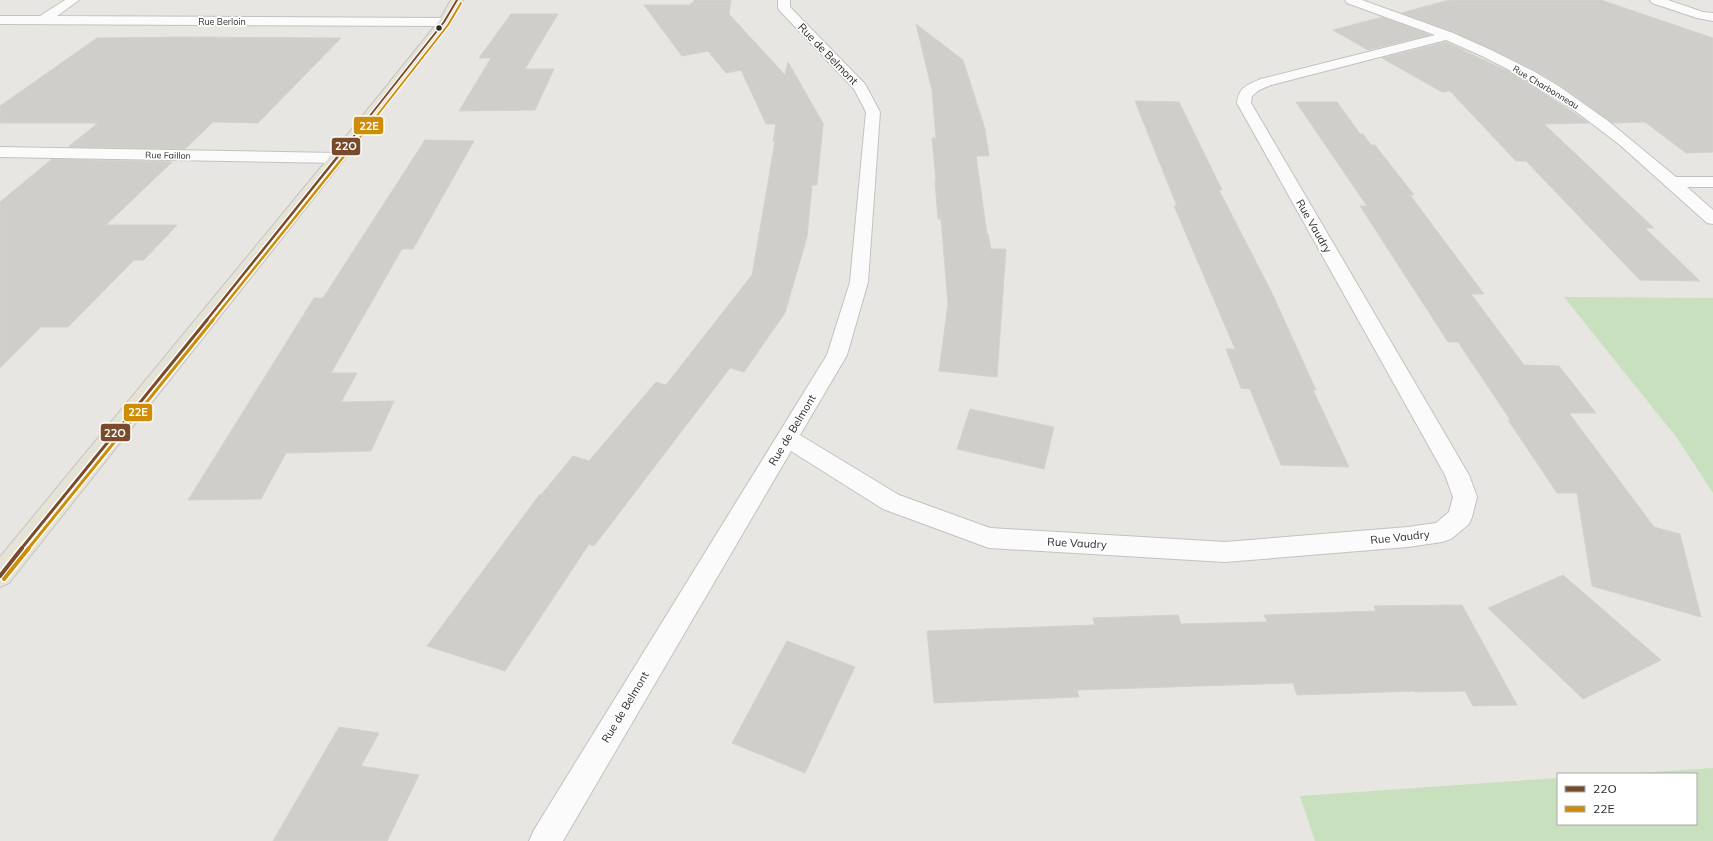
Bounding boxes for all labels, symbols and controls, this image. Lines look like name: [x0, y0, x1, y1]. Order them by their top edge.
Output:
street label: Rue Berloin: [198, 16, 246, 27]
street label: Rue de Belmont: [795, 20, 861, 88]
unlabelled marker: [434, 23, 444, 33]
street label: Rue Charbonneau: [1511, 63, 1581, 111]
line badge: 22E: [353, 116, 384, 135]
text: 22E: [359, 119, 379, 133]
line badge: 22O: [331, 137, 361, 156]
text: 22O: [335, 139, 357, 153]
street label: Rue Faillon: [145, 149, 191, 161]
street label: Rue Vaudry: [1293, 197, 1335, 255]
street label: Rue de Belmont: [765, 392, 819, 468]
line badge: 22E: [123, 403, 153, 422]
text: 22E: [128, 405, 148, 419]
line badge: 22O: [100, 423, 131, 442]
text: 22O: [104, 426, 126, 440]
street label: Rue Vaudry: [1370, 527, 1431, 547]
street label: Rue Vaudry: [1047, 534, 1107, 552]
street label: Rue de Belmont: [598, 669, 652, 745]
legend: [1557, 773, 1697, 825]
text: 22O: [1593, 781, 1617, 796]
text: 22E: [1593, 801, 1614, 816]

